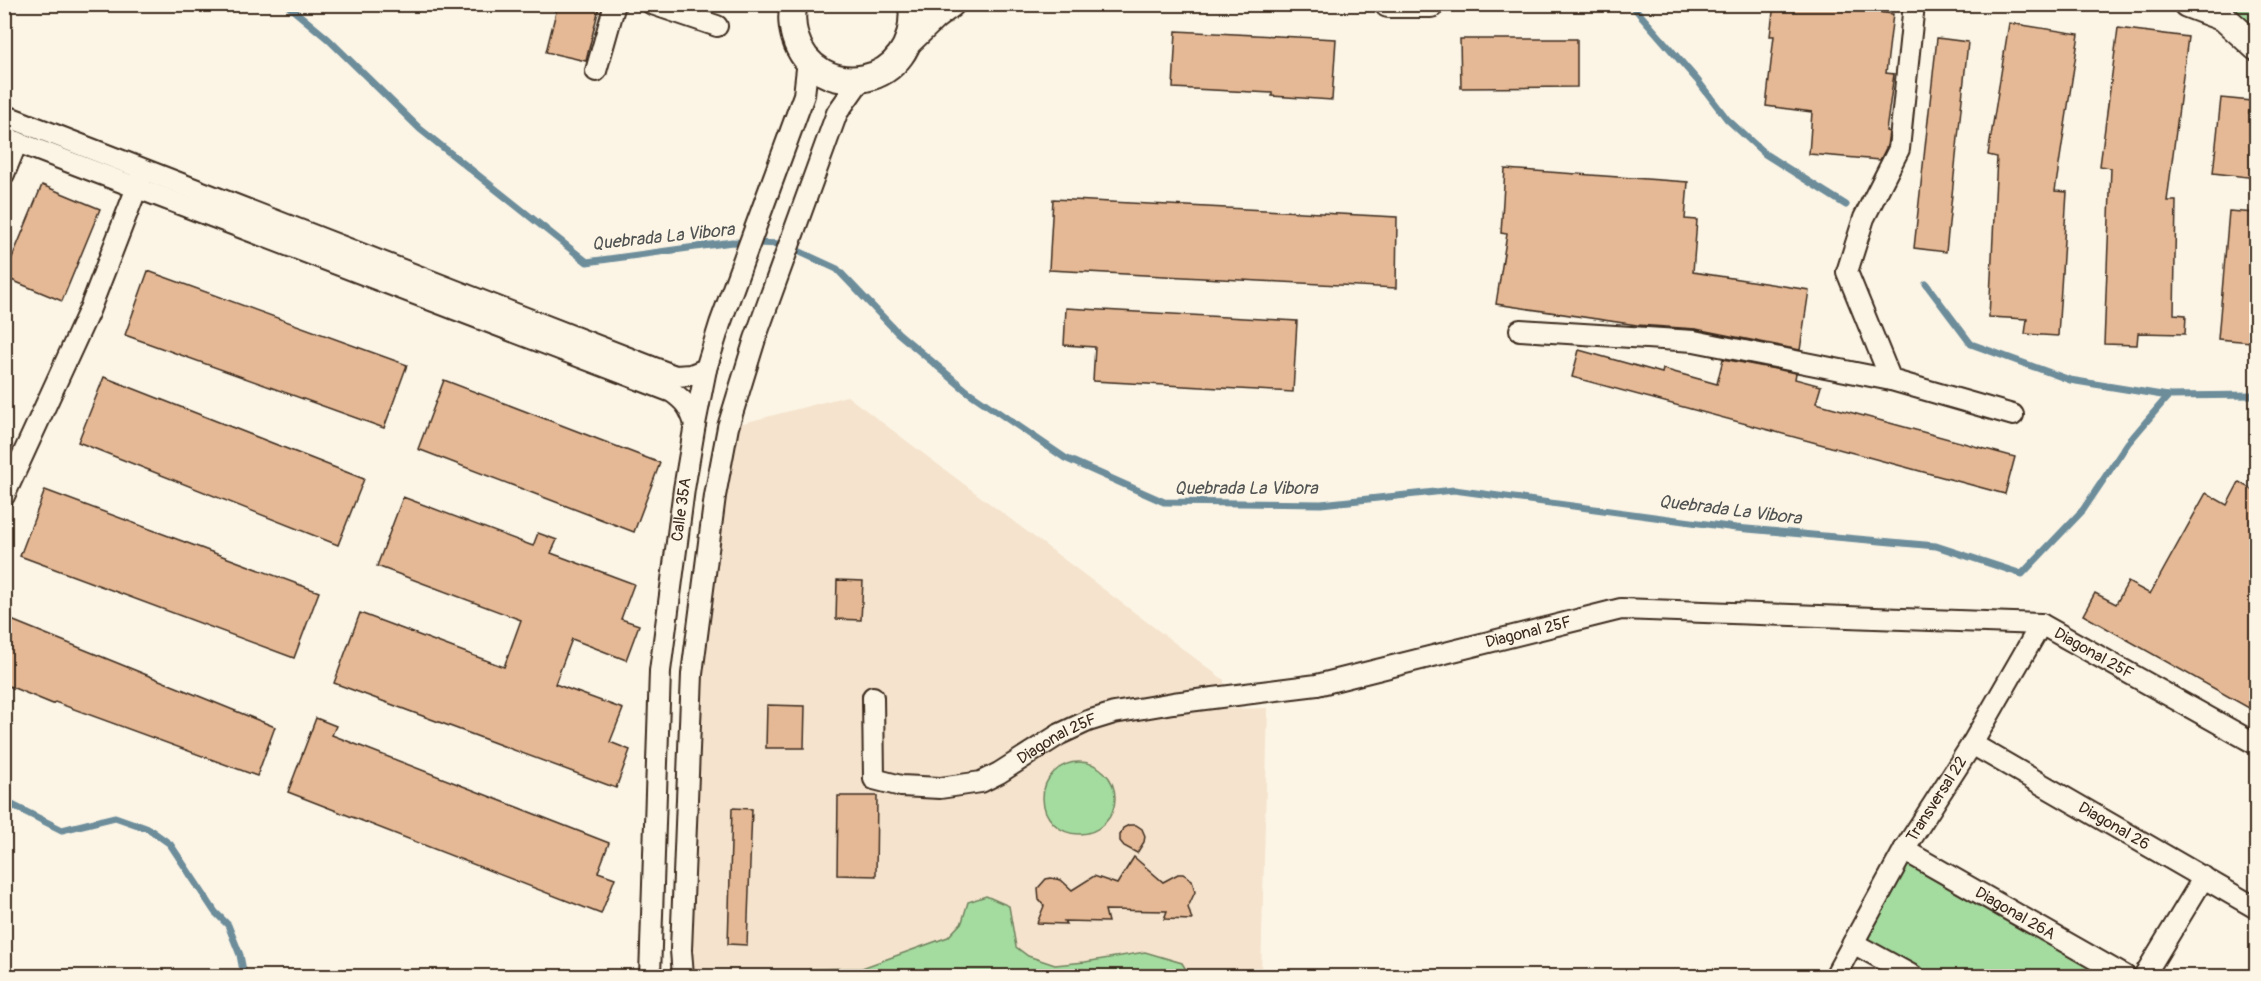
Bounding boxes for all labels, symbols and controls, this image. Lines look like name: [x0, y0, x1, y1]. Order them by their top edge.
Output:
water label: Quebrada La Vibora: [591, 218, 737, 256]
street label: Calle 35A: [667, 476, 696, 543]
water label: Quebrada La Vibora: [1174, 477, 1319, 500]
water label: Quebrada La Vibora: [1657, 490, 1804, 530]
street label: Diagonal 25F: [1483, 612, 1574, 652]
street label: Diagonal 25F: [2050, 623, 2137, 684]
street label: Diagonal 25F: [1013, 709, 1099, 769]
street label: Transversal 22: [1902, 753, 1971, 846]
street label: Diagonal 26: [2075, 798, 2153, 854]
street label: Diagonal 26A: [1971, 883, 2059, 944]

